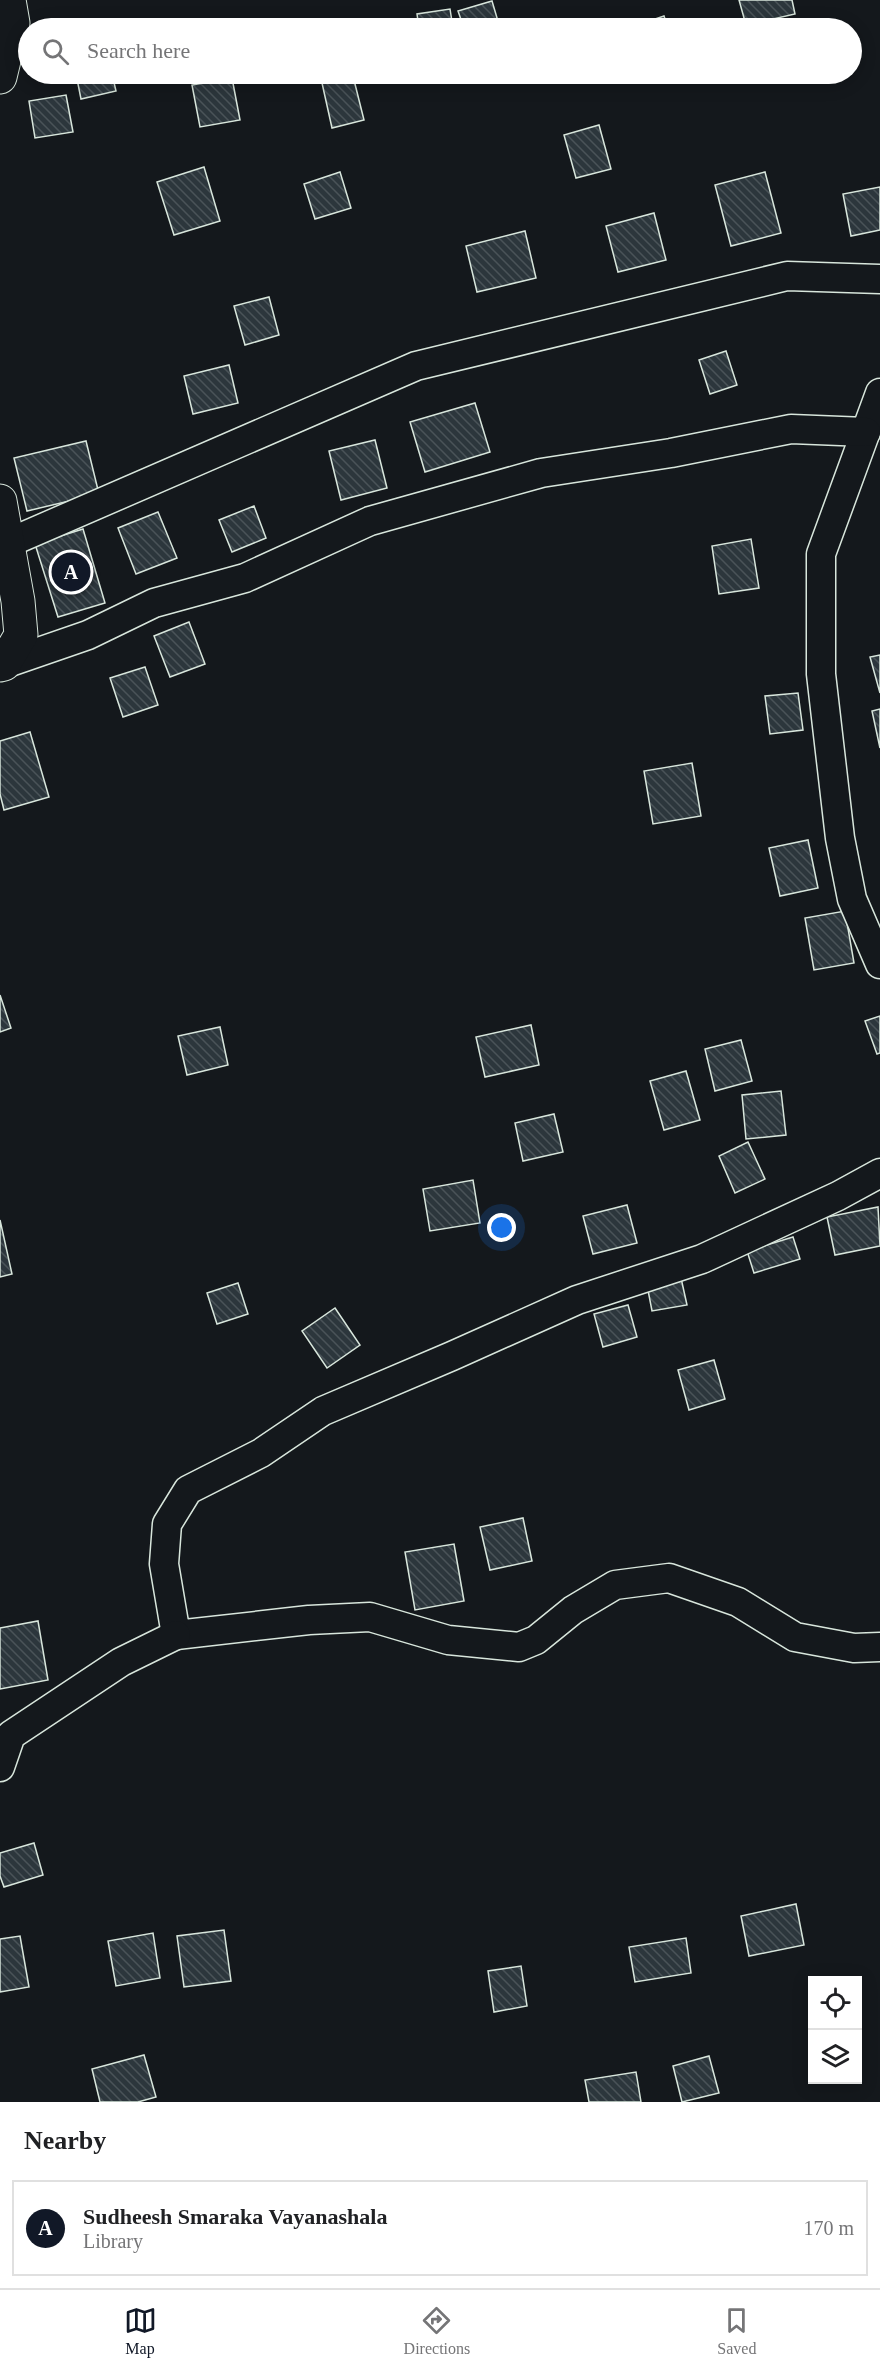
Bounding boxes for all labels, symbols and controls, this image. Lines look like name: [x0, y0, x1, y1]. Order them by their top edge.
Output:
search box: [18, 18, 862, 84]
icon: search: [39, 35, 72, 68]
text: Search here: [87, 38, 190, 63]
pin: A: [52, 550, 90, 594]
your location: [487, 1213, 516, 1242]
map controls: [808, 1976, 862, 2084]
button: locate: [808, 1976, 862, 2030]
button: layers: [808, 2030, 862, 2084]
text: Nearby: [24, 2126, 106, 2155]
text: Sudheesh Smaraka Vayanashala: [83, 2204, 387, 2229]
text: A: [38, 2217, 53, 2239]
text: 170 m: [803, 2217, 854, 2239]
text: Library: [83, 2230, 143, 2252]
tab: Map: [124, 2304, 157, 2358]
tab: Directions: [404, 2304, 470, 2358]
tab: Saved: [717, 2304, 756, 2358]

